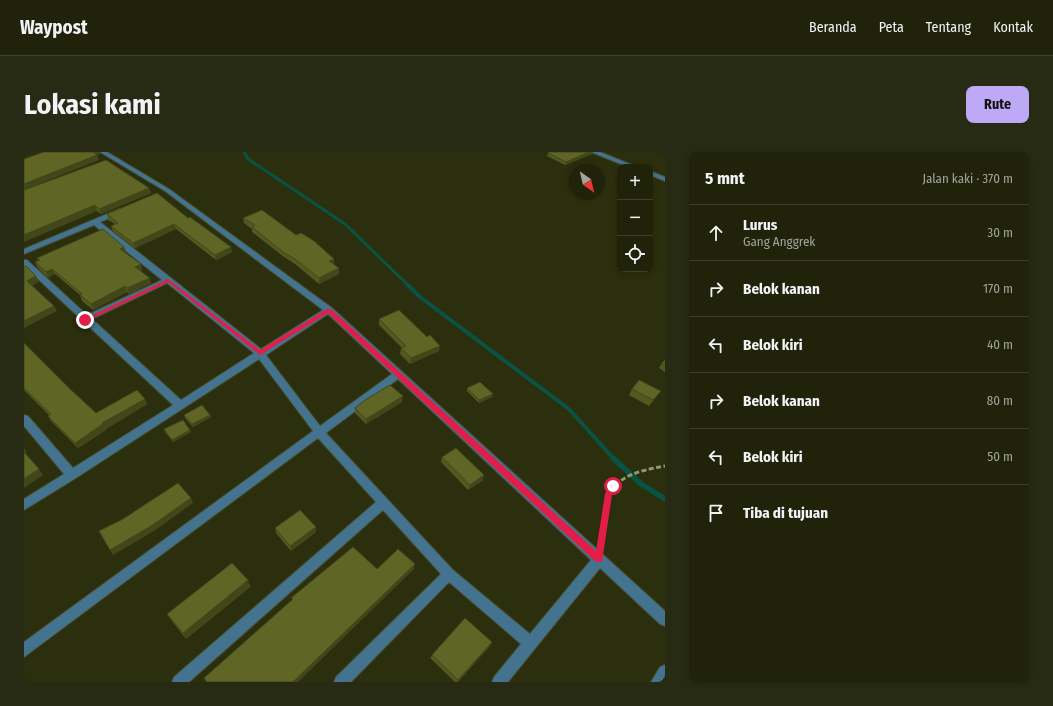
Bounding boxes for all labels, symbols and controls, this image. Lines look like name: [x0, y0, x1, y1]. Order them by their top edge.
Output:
text: Waypost: [20, 16, 88, 39]
text: Beranda: [809, 19, 857, 36]
text: Peta: [879, 19, 904, 36]
text: Tentang: [926, 19, 971, 36]
text: Kontak: [993, 19, 1033, 36]
button: Rute: [966, 86, 1029, 123]
text: Lokasi kami: [24, 88, 161, 121]
north arrow: [569, 164, 605, 200]
map controls: [617, 164, 653, 272]
button: +: [617, 164, 653, 200]
text: 5 mnt: [705, 168, 745, 189]
text: Jalan kaki · 370 m: [922, 171, 1013, 186]
button: −: [617, 200, 653, 236]
text: Lurus: [743, 216, 777, 234]
icon: ahead: [705, 222, 727, 244]
text: 30 m: [987, 225, 1013, 240]
text: Gang Anggrek: [743, 234, 815, 249]
button: locate: [617, 236, 653, 272]
icon: right: [705, 278, 727, 300]
text: Belok kanan: [743, 280, 820, 298]
text: 170 m: [983, 281, 1013, 296]
route end: [76, 311, 94, 329]
icon: left: [705, 334, 727, 356]
text: Belok kiri: [743, 336, 803, 354]
text: 40 m: [987, 337, 1013, 352]
icon: right: [705, 390, 727, 412]
text: Belok kanan: [743, 392, 820, 410]
text: 80 m: [987, 393, 1013, 408]
icon: left: [705, 446, 727, 468]
text: Belok kiri: [743, 448, 803, 466]
text: 50 m: [987, 449, 1013, 464]
route start: [604, 477, 622, 495]
icon: arrive: [705, 502, 727, 524]
text: Tiba di tujuan: [743, 504, 828, 522]

